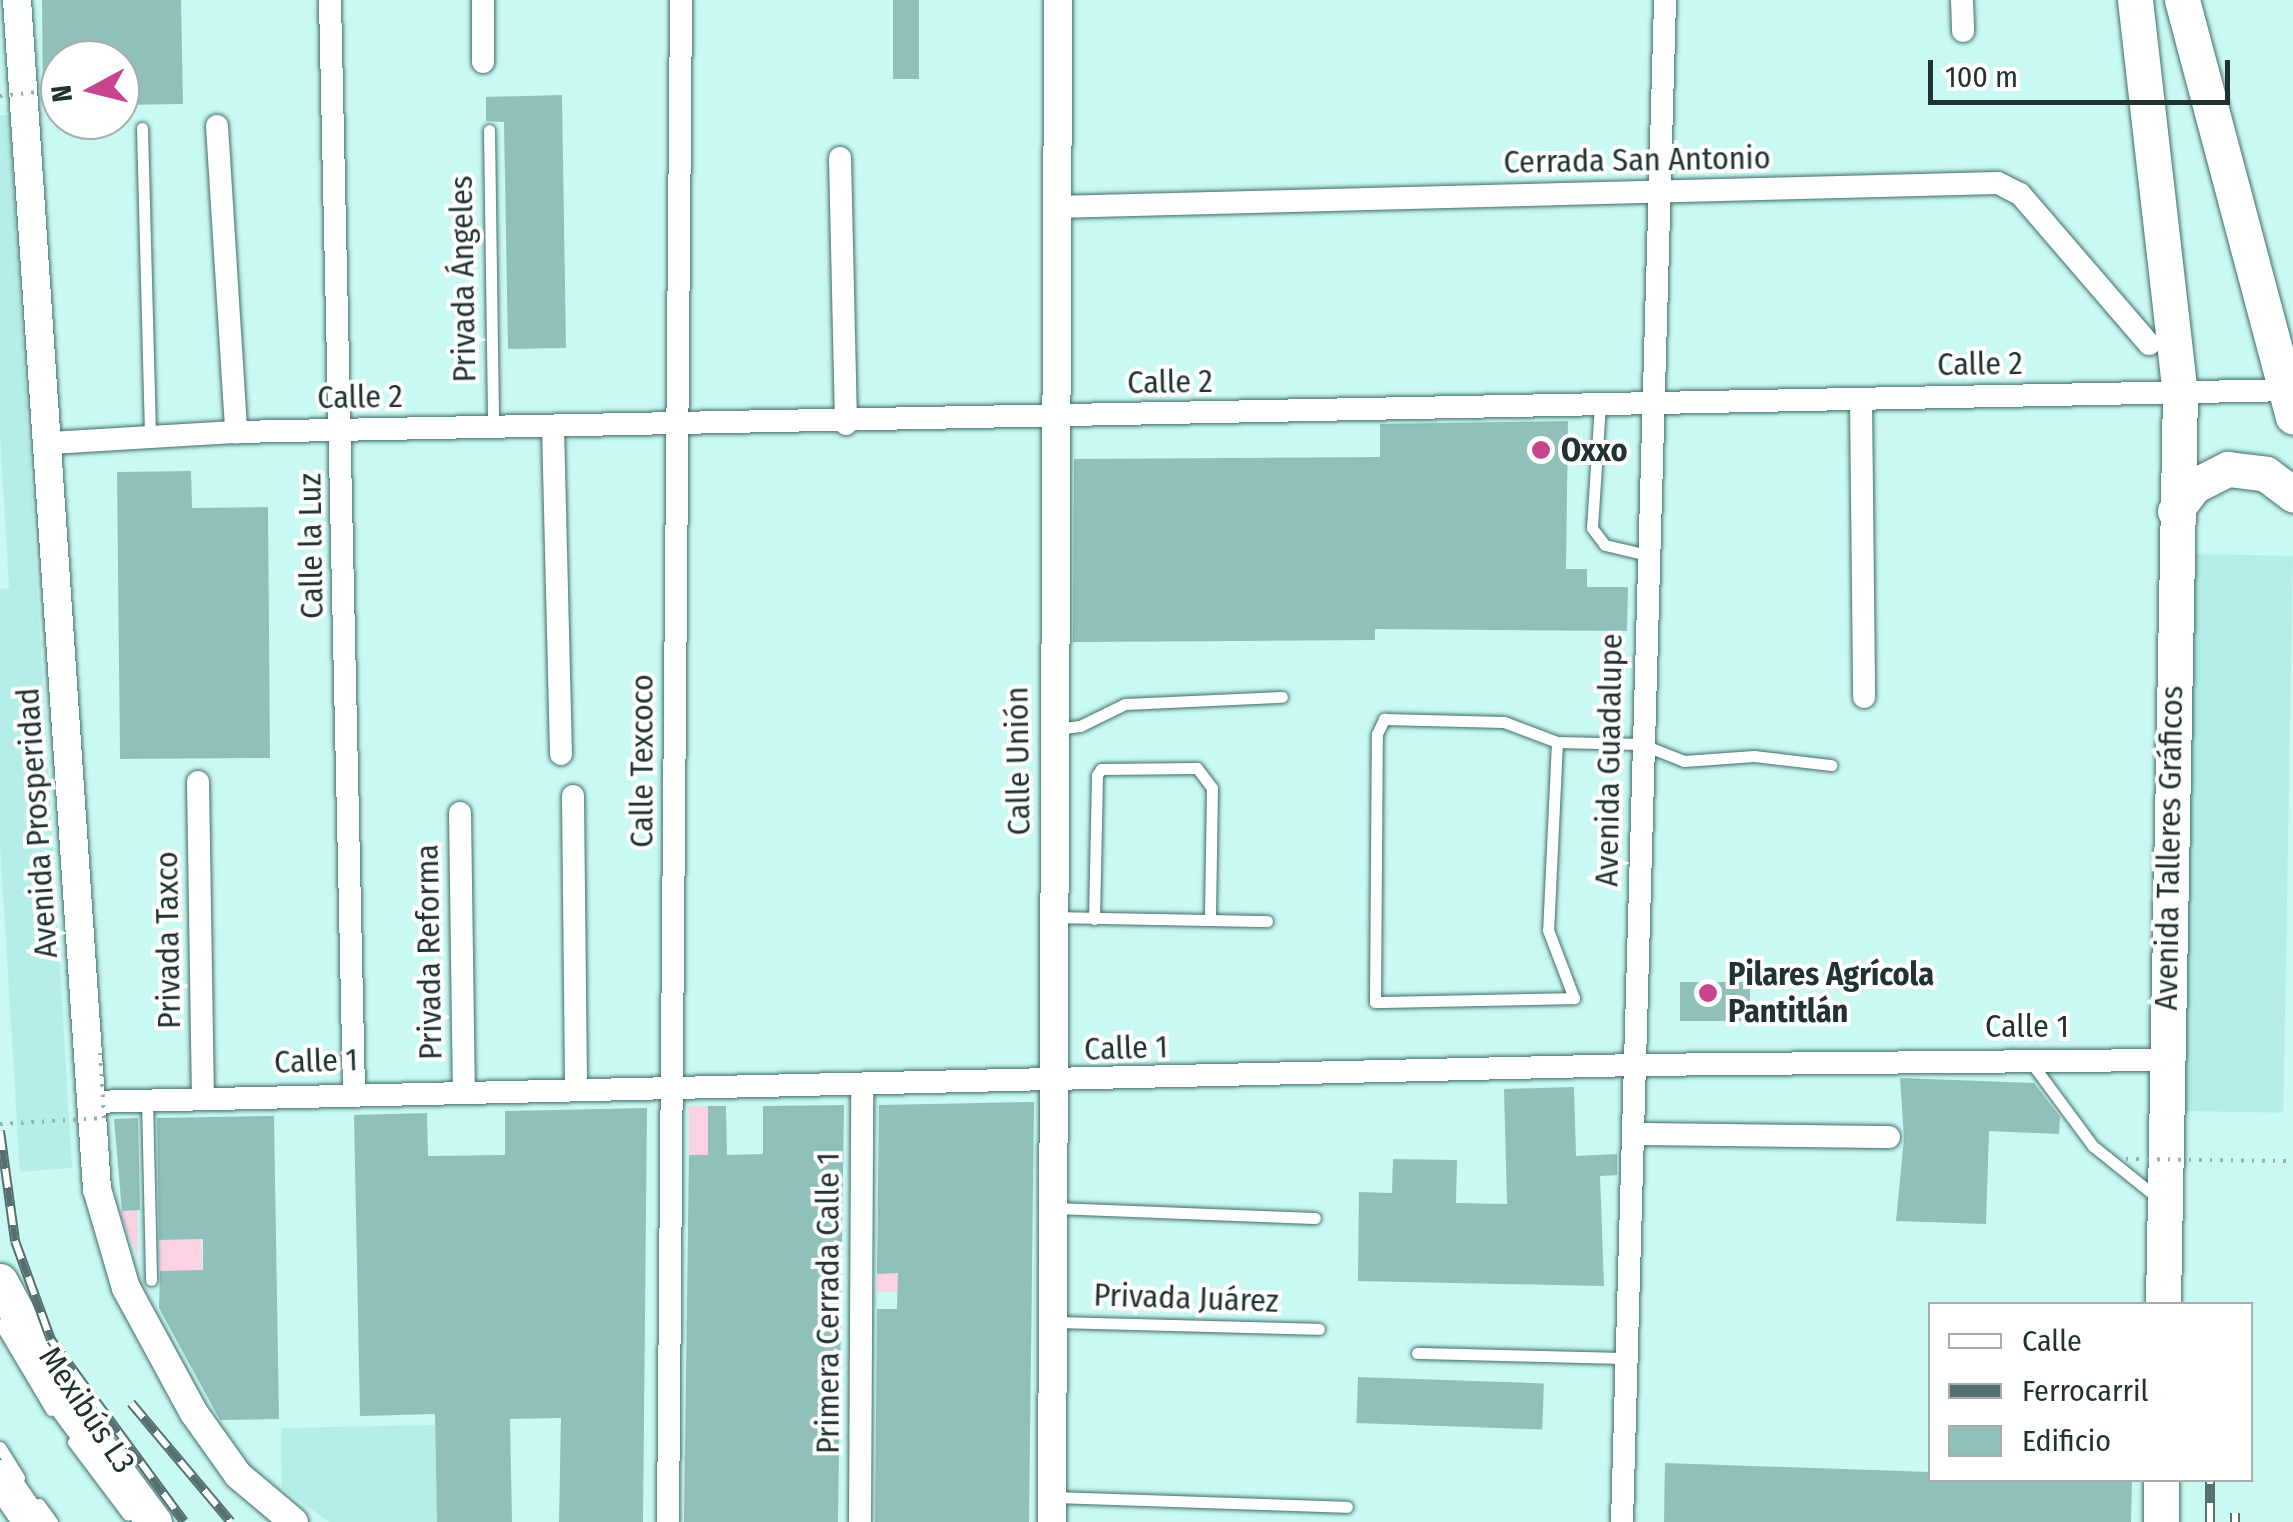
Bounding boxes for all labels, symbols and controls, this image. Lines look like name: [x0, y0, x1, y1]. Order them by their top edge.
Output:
north arrow: [40, 40, 140, 140]
scale bar: [1933, 40, 2236, 102]
text: 100 m: [1945, 59, 2018, 95]
text: N: [44, 83, 79, 104]
street label: Cerrada San Antonio: [1503, 138, 1771, 182]
street label: Privada Ángeles: [442, 175, 484, 383]
street label: Calle 2: [1937, 344, 2023, 384]
street label: Calle 2: [1127, 362, 1213, 402]
street label: Calle 2: [317, 377, 403, 417]
place label: Oxxo: [1561, 431, 1628, 469]
marker: Oxxo: [1530, 439, 1552, 461]
street label: Calle la Luz: [291, 473, 331, 619]
street label: Avenida Guadalupe: [1588, 633, 1630, 887]
street label: Calle Texcoco: [623, 674, 661, 848]
street label: Avenida Talleres Gráficos: [2147, 685, 2191, 1011]
street label: Calle Unión: [998, 686, 1038, 836]
street label: Avenida Prosperidad: [8, 687, 66, 959]
street label: Privada Reforma: [408, 844, 450, 1060]
street label: Privada Taxco: [147, 851, 189, 1029]
place label: Pilares Agrícola Pantitlán: [1728, 956, 1934, 1031]
marker: Pilares Agrícola Pantitlán: [1697, 982, 1719, 1004]
street label: Calle 1: [1985, 1007, 2069, 1045]
street label: Calle 1: [1083, 1027, 1169, 1069]
street label: Calle 1: [273, 1040, 359, 1082]
street label: Primera Cerrada Calle 1: [809, 1152, 847, 1454]
street label: Privada Juárez: [1093, 1276, 1279, 1320]
legend: [1928, 1302, 2253, 1482]
text: Calle: [2022, 1323, 2082, 1359]
street label: Mexibús L3: [31, 1340, 143, 1480]
text: Ferrocarril: [2022, 1373, 2148, 1409]
text: Edificio: [2022, 1423, 2111, 1459]

